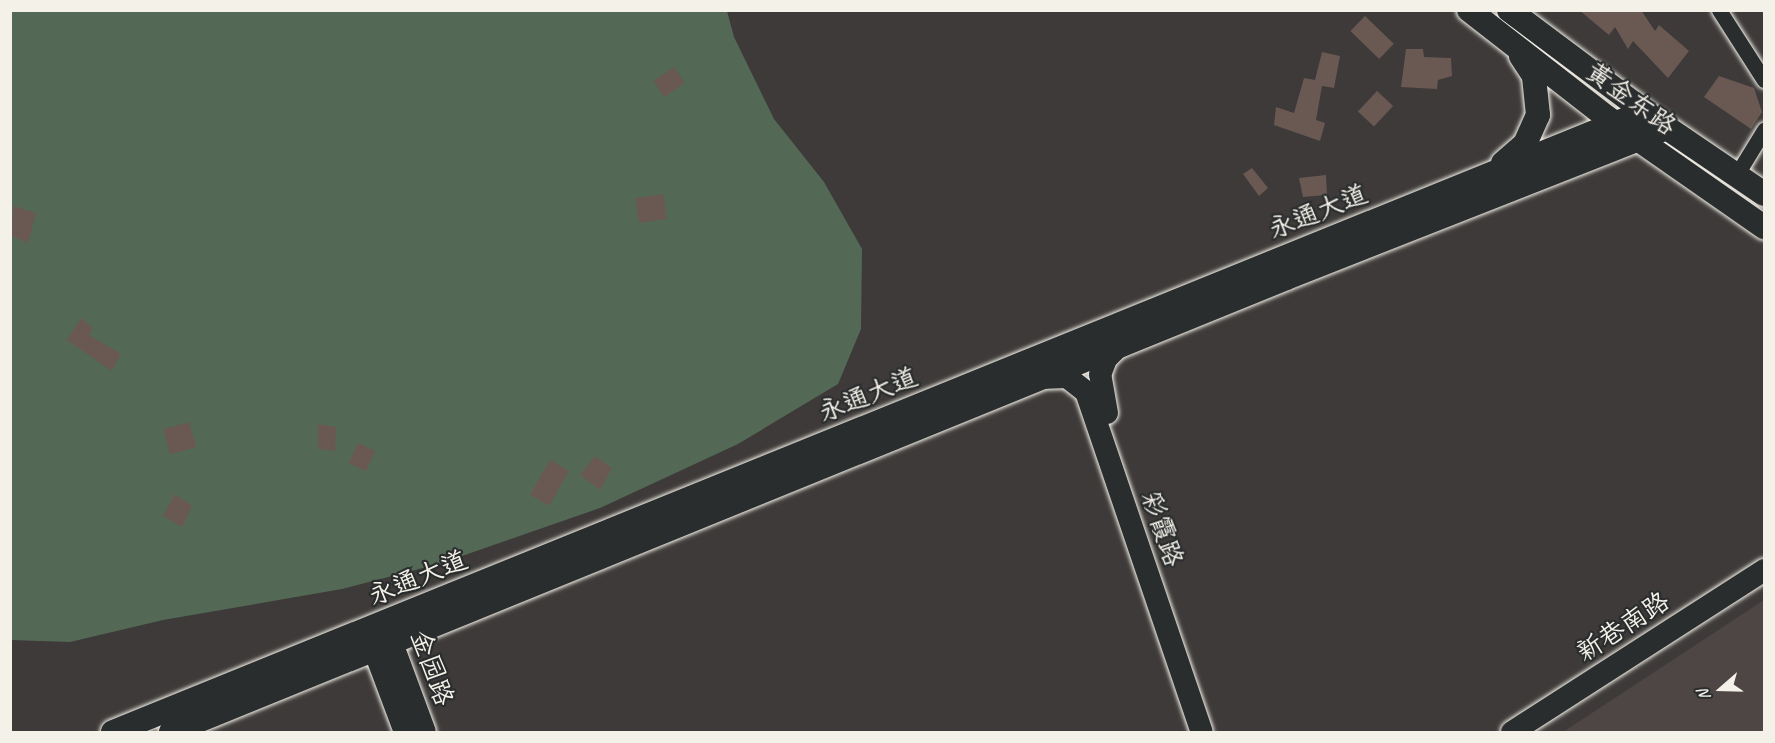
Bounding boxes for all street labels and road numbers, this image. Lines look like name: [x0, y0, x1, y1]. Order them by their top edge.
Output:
street label: 黄金东路: [1580, 56, 1682, 142]
street label: 永通大道: [1264, 178, 1372, 246]
street label: 永通大道: [814, 361, 922, 429]
street label: 彩霞路: [1135, 487, 1189, 571]
street label: 永通大道: [364, 544, 472, 612]
street label: 新巷南路: [1571, 586, 1675, 668]
street label: 金园路: [404, 626, 460, 710]

